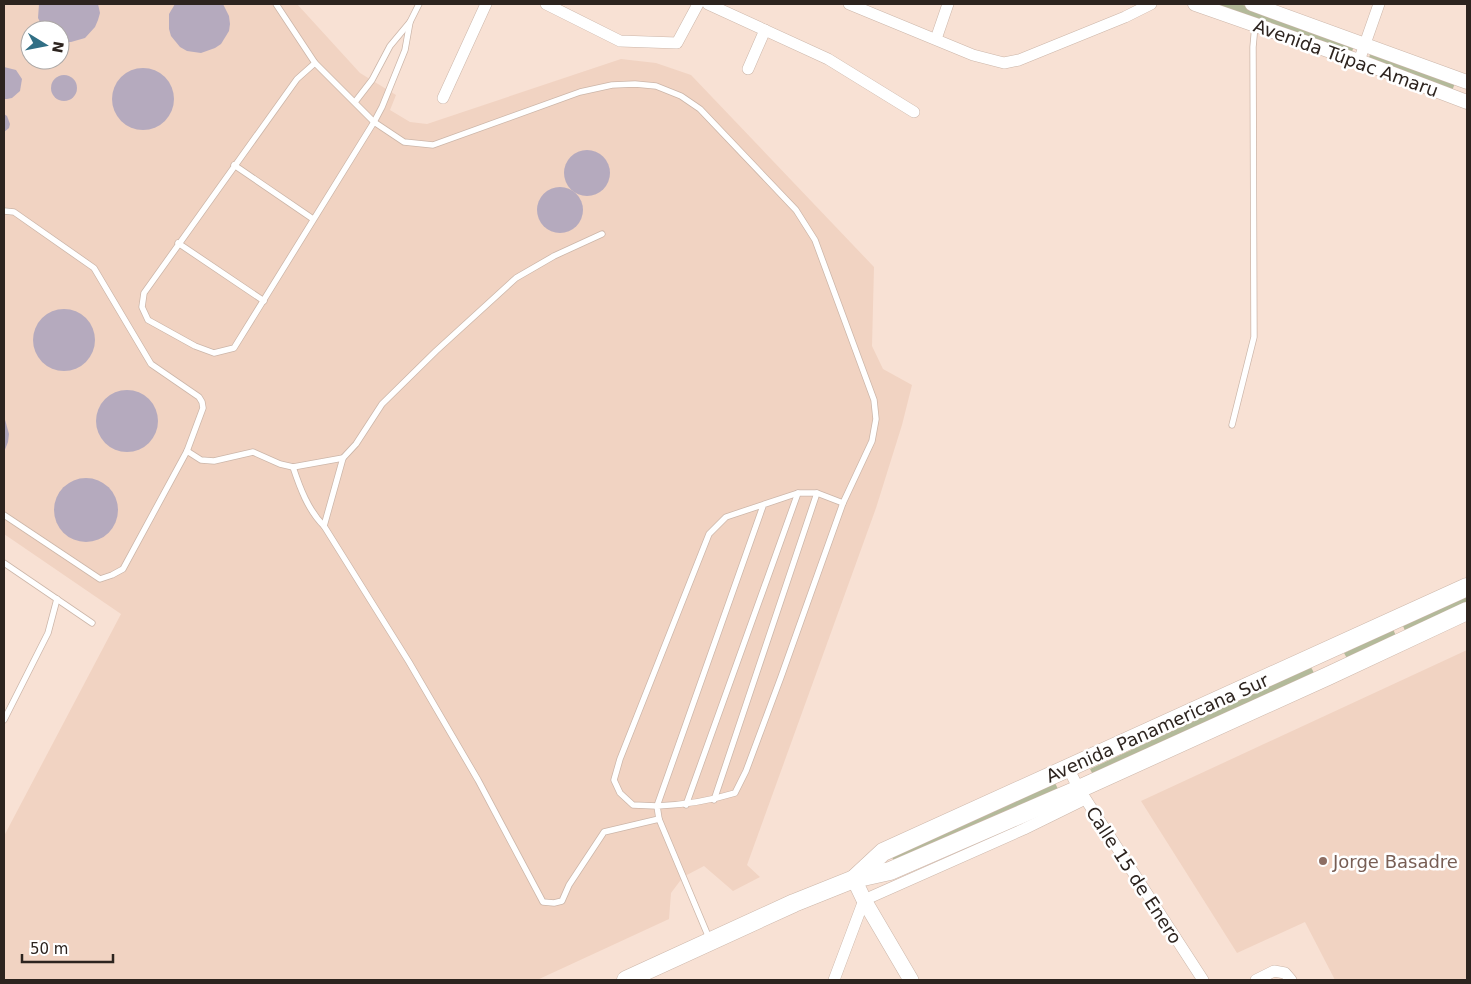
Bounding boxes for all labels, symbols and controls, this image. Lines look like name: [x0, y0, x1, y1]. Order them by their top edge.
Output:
street label: Avenida Túpac Amaru: [1251, 15, 1441, 101]
north arrow: [20, 20, 70, 70]
text: N: [49, 40, 67, 54]
street label: Avenida Panamericana Sur: [1042, 669, 1272, 787]
street label: Calle 15 de Enero: [1082, 803, 1186, 947]
place label: Jorge Basadre: [1332, 851, 1458, 872]
marker: Jorge Basadre: [1317, 855, 1329, 867]
scale bar: [22, 932, 114, 964]
text: 50 m: [30, 940, 68, 958]

